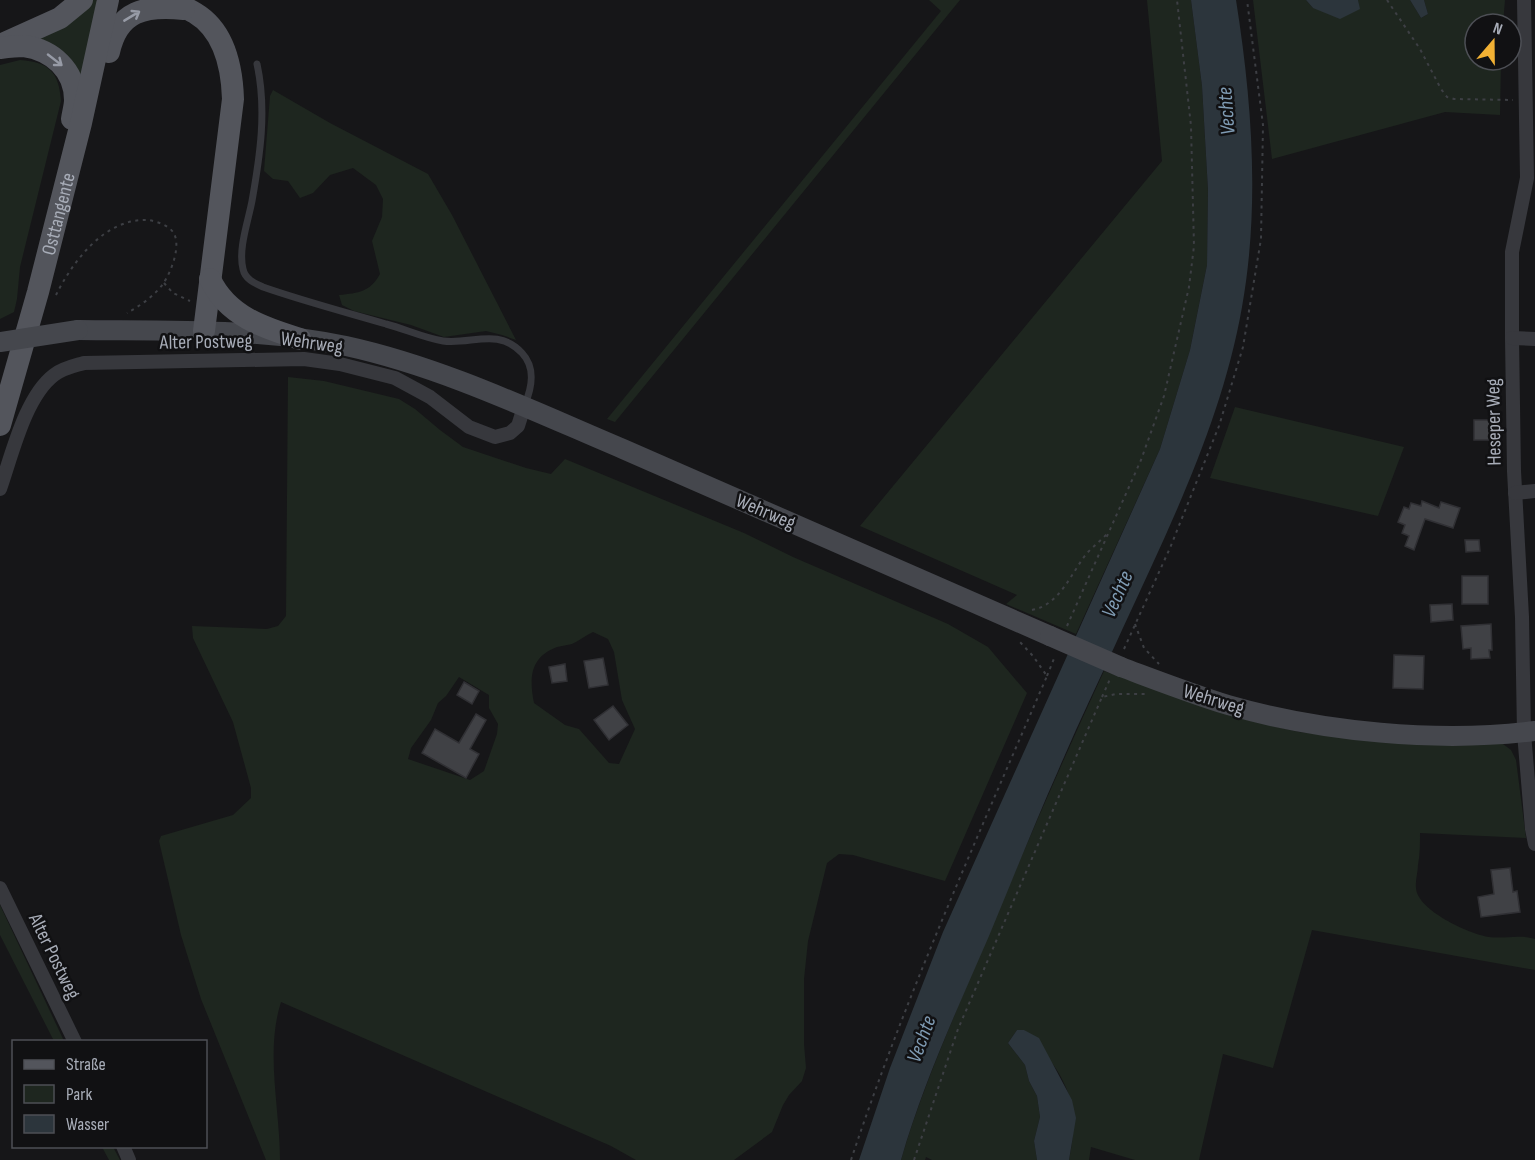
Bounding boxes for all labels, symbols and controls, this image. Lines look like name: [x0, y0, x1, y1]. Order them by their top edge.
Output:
one-way arrow: [123, 10, 140, 22]
north arrow: [1463, 12, 1523, 72]
text: N: [1490, 19, 1505, 40]
one-way arrow: [47, 53, 63, 66]
water label: Vechte: [1212, 86, 1241, 136]
street label: Osttangente: [37, 170, 81, 258]
street label: Wehrweg: [279, 327, 344, 359]
street label: Alter Postweg: [158, 329, 253, 355]
street label: Heseper Weg: [1481, 378, 1507, 466]
street label: Wehrweg: [732, 489, 799, 535]
water label: Vechte: [1096, 567, 1139, 621]
street label: Wehrweg: [1180, 679, 1247, 721]
street label: Alter Postweg: [23, 909, 85, 1003]
water label: Vechte: [901, 1012, 941, 1066]
legend: [12, 1040, 207, 1148]
text: Straße: [66, 1054, 106, 1075]
text: Park: [66, 1084, 92, 1105]
text: Wasser: [66, 1114, 109, 1135]

